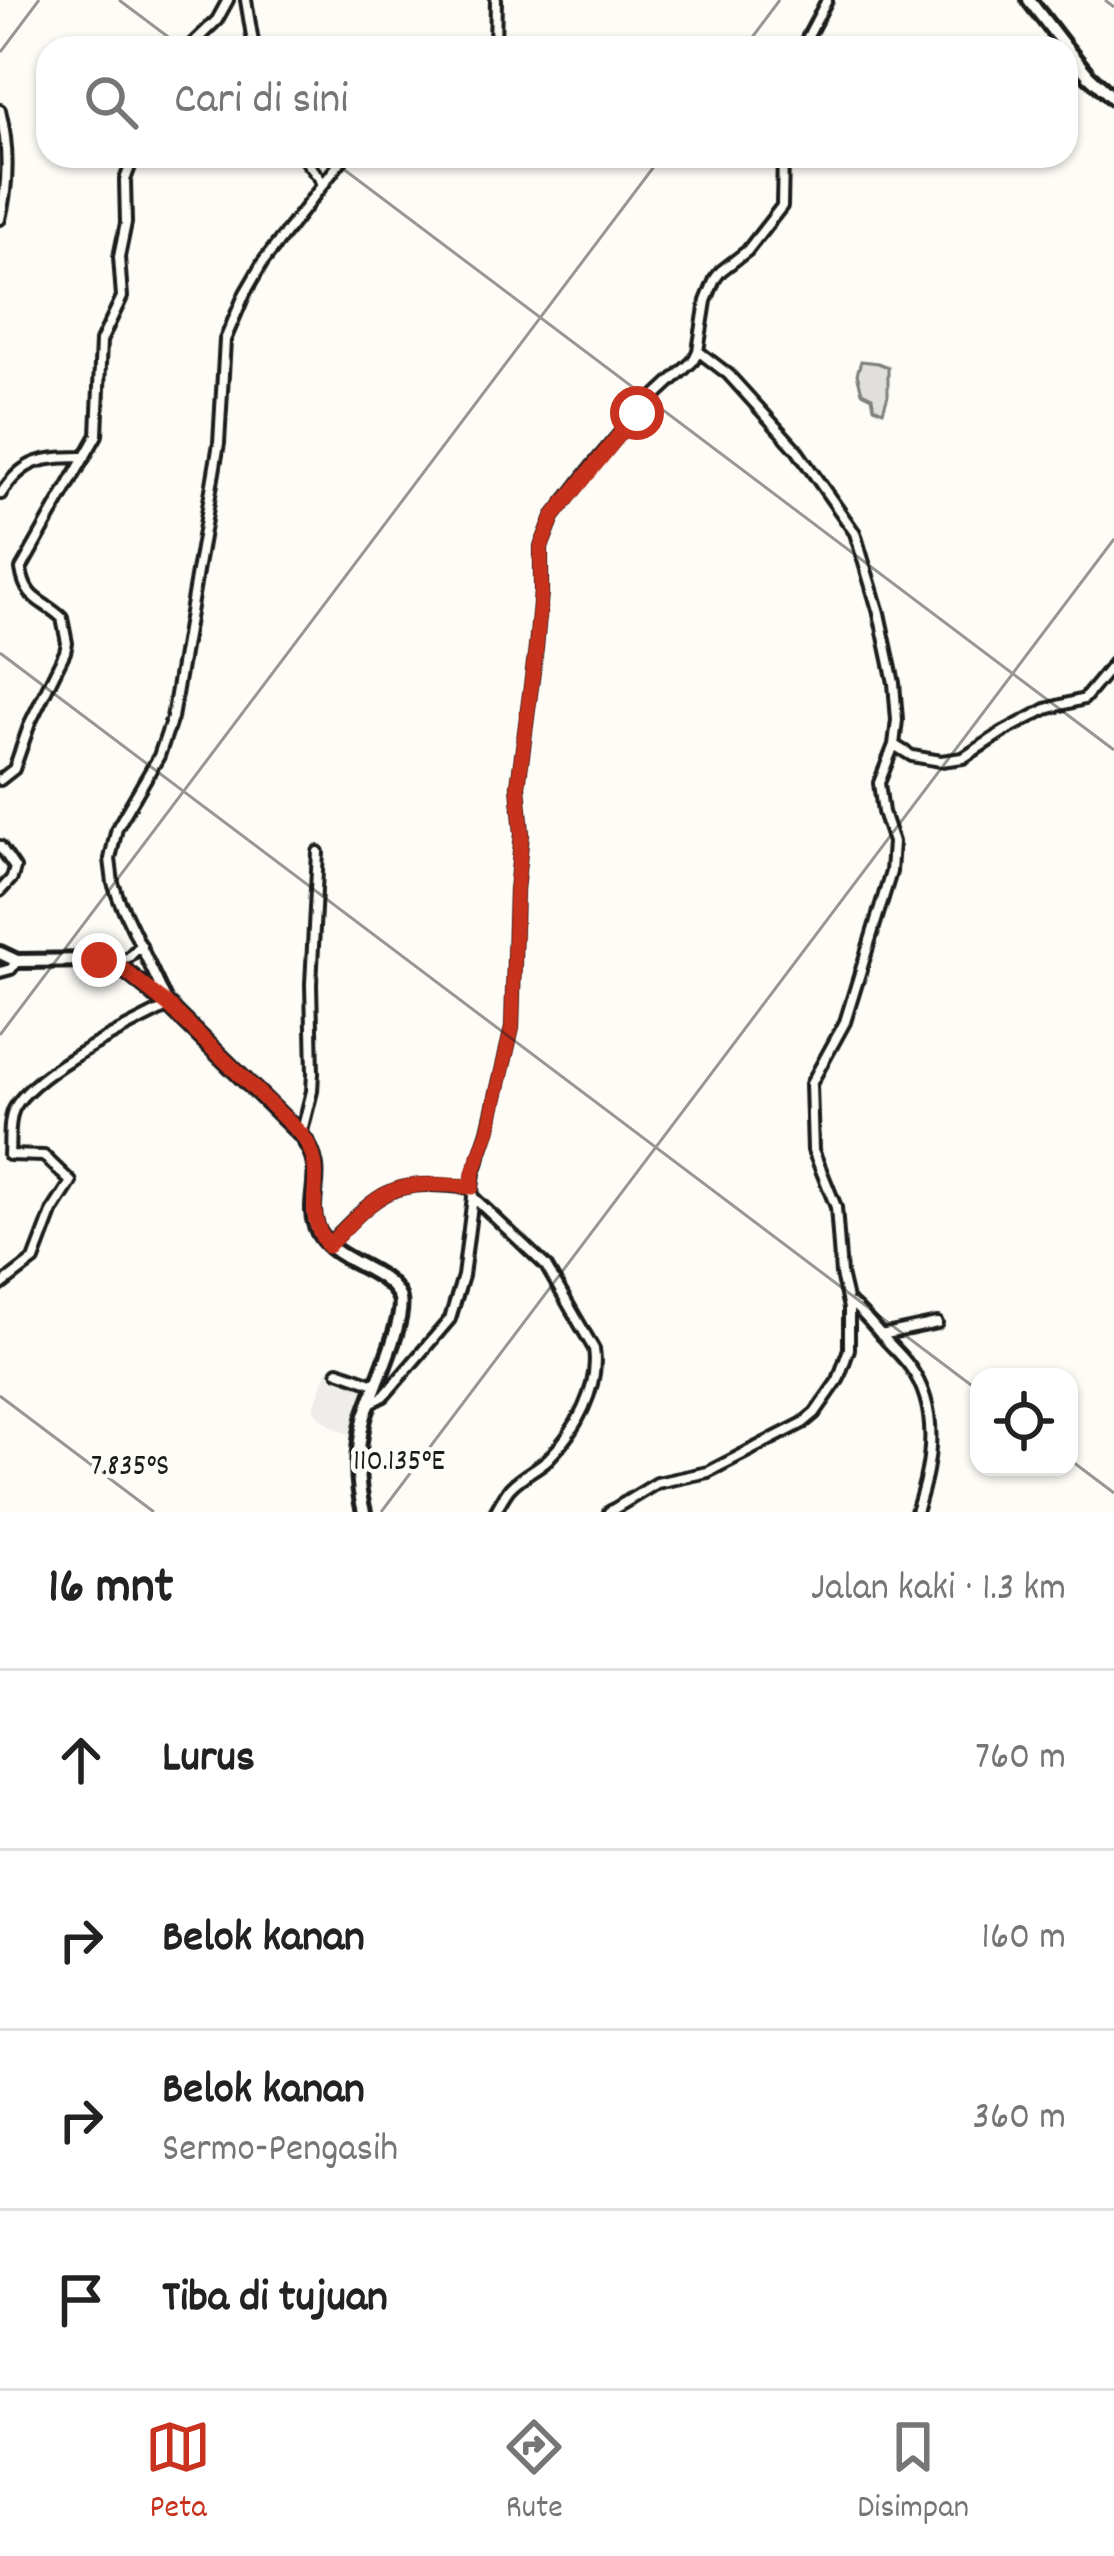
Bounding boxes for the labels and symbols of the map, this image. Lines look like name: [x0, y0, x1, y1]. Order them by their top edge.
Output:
route start: [610, 386, 664, 440]
route end: [72, 933, 126, 987]
text: 110.135°E: [353, 1442, 445, 1485]
text: 7.835°S: [91, 1447, 169, 1490]

